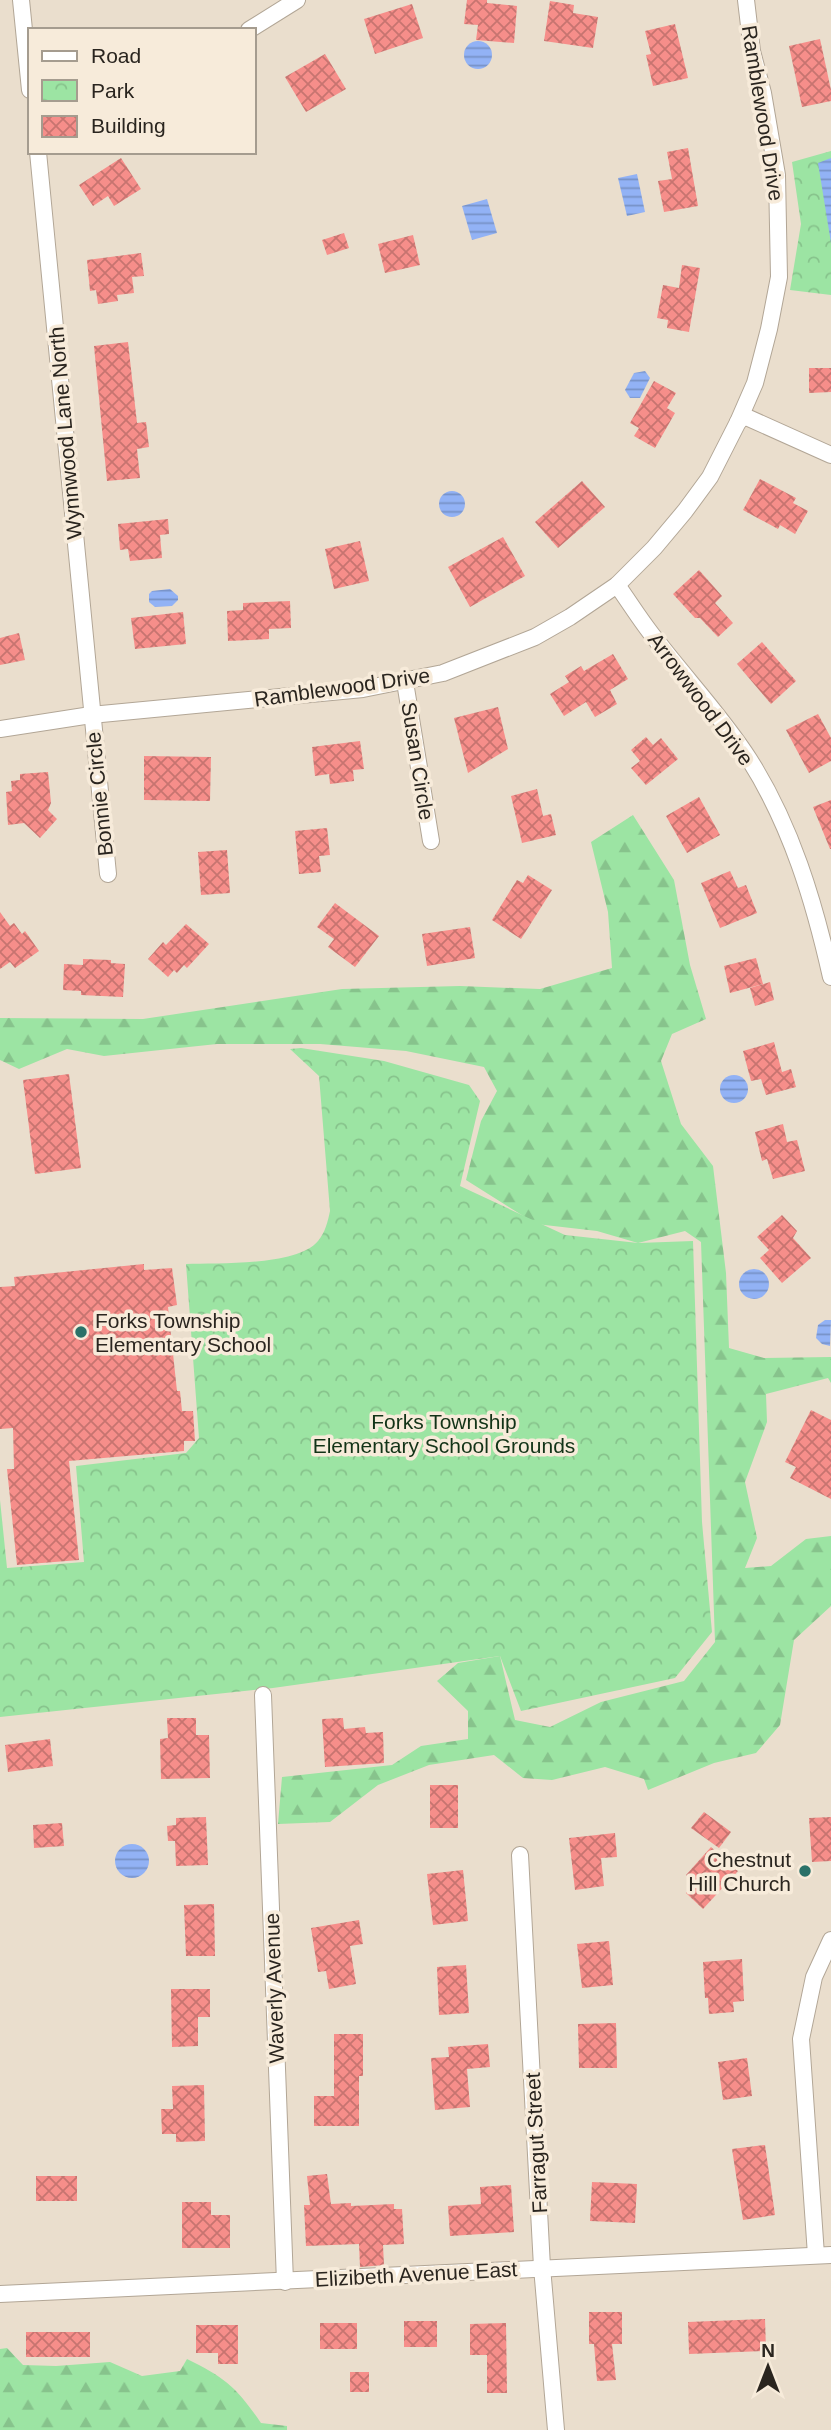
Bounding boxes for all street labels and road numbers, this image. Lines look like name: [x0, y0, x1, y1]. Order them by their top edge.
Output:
street label: Ramblewood Drive: [738, 24, 788, 202]
street label: Wynnwood Lane North: [44, 326, 86, 540]
street label: Arrowwood Drive: [644, 628, 758, 770]
street label: Ramblewood Drive: [253, 663, 431, 711]
street label: Susan Circle: [397, 700, 439, 822]
street label: Bonnie Circle: [81, 731, 117, 857]
street label: Waverly Avenue: [260, 1912, 288, 2064]
street label: Farragut Street: [521, 2072, 551, 2214]
street label: Elizibeth Avenue East: [314, 2257, 518, 2291]

